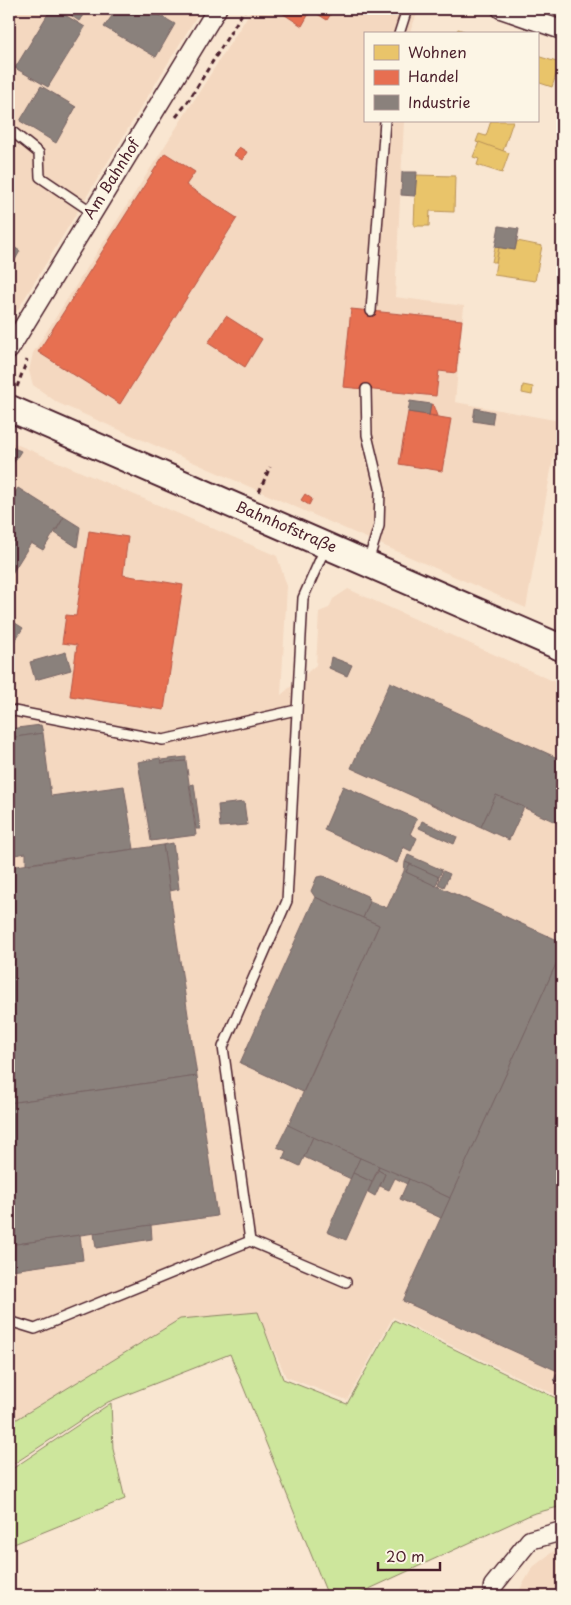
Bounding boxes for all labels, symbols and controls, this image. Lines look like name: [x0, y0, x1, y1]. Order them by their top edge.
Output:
legend: [364, 32, 538, 122]
text: Wohnen: [408, 40, 467, 63]
text: Handel: [408, 64, 459, 87]
text: Industrie: [408, 90, 470, 113]
street label: Am Bahnhof: [77, 132, 145, 223]
street label: Bahnhofstraße: [232, 494, 341, 557]
scale bar: [378, 1540, 441, 1572]
text: 20 m: [386, 1544, 425, 1567]

